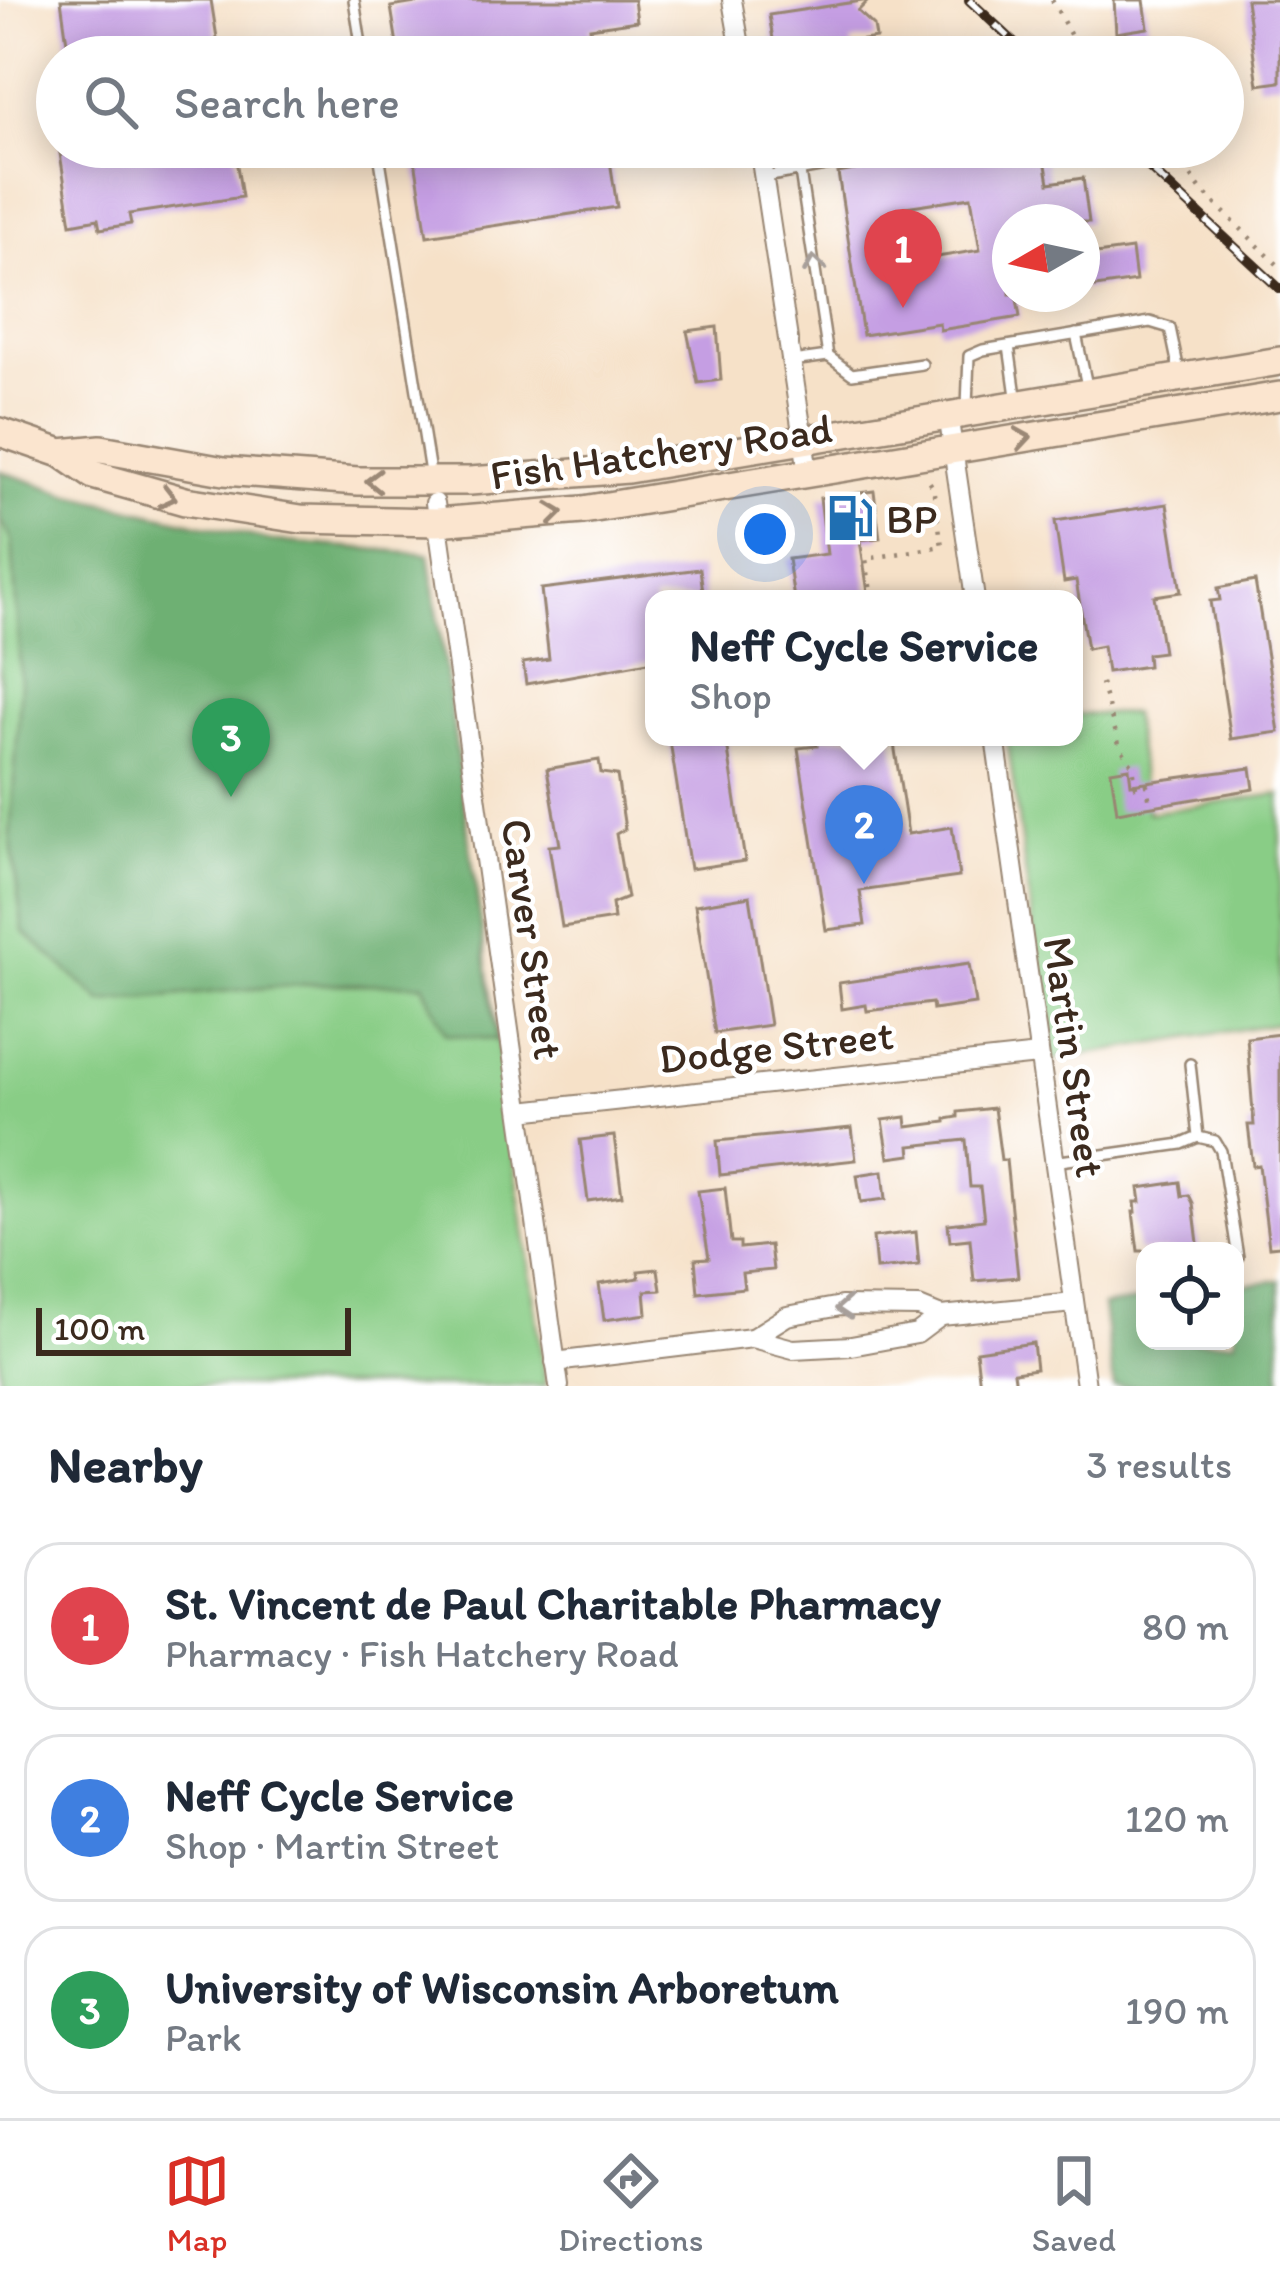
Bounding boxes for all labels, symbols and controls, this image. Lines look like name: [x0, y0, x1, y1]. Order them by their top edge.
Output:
search box: [36, 36, 1244, 168]
icon: search: [78, 69, 144, 135]
text: Search here: [174, 75, 400, 129]
north arrow: [992, 204, 1100, 312]
pin: 1: [864, 209, 942, 308]
one-way arrow: [802, 254, 828, 274]
street label: Fish Hatchery Road: [487, 402, 835, 501]
one-way arrow: [1014, 426, 1033, 452]
one-way arrow: [364, 469, 383, 495]
one-way arrow: [157, 482, 178, 507]
fuel station icon: BP: [825, 493, 875, 543]
place label: BP: [886, 493, 937, 544]
one-way arrow: [545, 501, 565, 527]
your location: [735, 504, 795, 564]
popup: [645, 590, 1083, 746]
text: Neff Cycle Service: [690, 618, 1038, 672]
text: Shop: [690, 672, 772, 719]
pin: 3: [192, 698, 270, 797]
pin: 2: [825, 785, 903, 884]
street label: Carver Street: [490, 816, 575, 1063]
street label: Martin Street: [1032, 933, 1117, 1181]
street label: Dodge Street: [656, 1009, 896, 1084]
map controls: [1136, 1242, 1244, 1350]
button: locate: [1136, 1242, 1244, 1350]
one-way arrow: [834, 1294, 853, 1320]
scale bar: [36, 1302, 351, 1355]
text: 100 m: [54, 1309, 145, 1348]
text: Nearby: [48, 1434, 203, 1495]
text: 3 results: [1086, 1441, 1232, 1488]
text: St. Vincent de Paul Charitable Pharmacy: [165, 1576, 941, 1630]
text: 1: [81, 1603, 99, 1650]
text: 80 m: [1142, 1603, 1229, 1650]
text: Pharmacy · Fish Hatchery Road: [165, 1630, 679, 1677]
text: Neff Cycle Service: [165, 1768, 514, 1822]
text: 2: [80, 1795, 100, 1842]
text: 120 m: [1125, 1795, 1229, 1842]
text: Shop · Martin Street: [165, 1822, 499, 1869]
text: University of Wisconsin Arboretum: [165, 1960, 839, 2014]
text: 3: [79, 1987, 101, 2034]
text: 190 m: [1125, 1987, 1229, 2034]
text: Park: [165, 2014, 242, 2061]
tab: Map: [164, 2148, 230, 2259]
tab: Directions: [558, 2148, 703, 2259]
tab: Saved: [1032, 2148, 1116, 2259]

